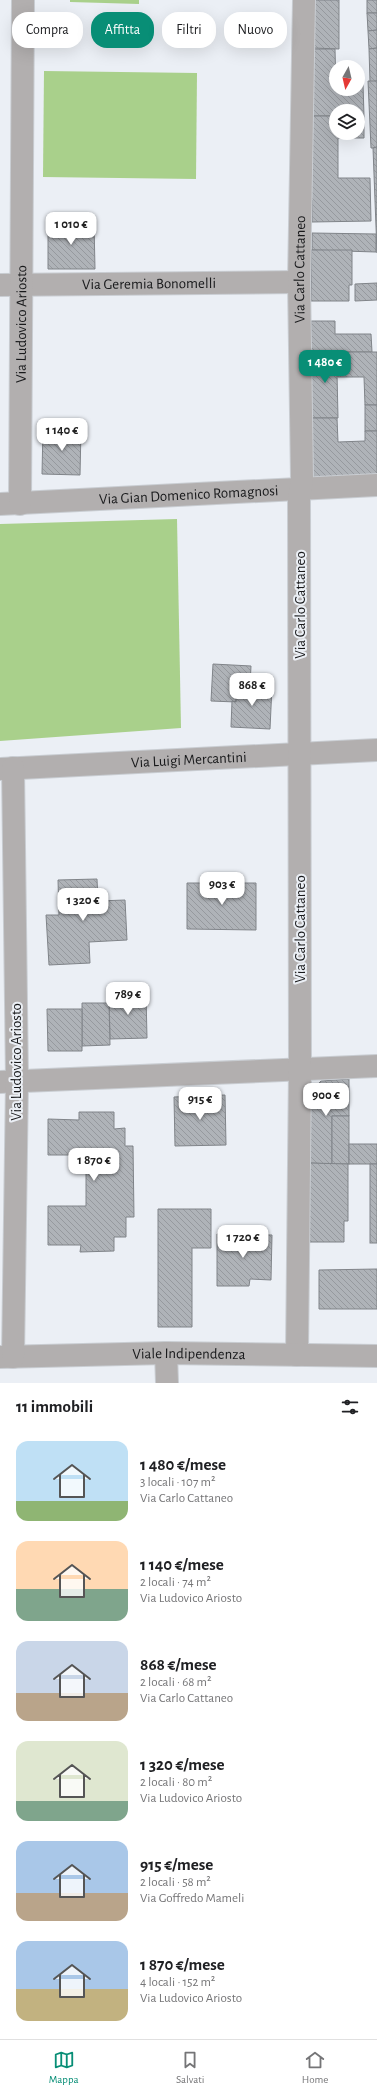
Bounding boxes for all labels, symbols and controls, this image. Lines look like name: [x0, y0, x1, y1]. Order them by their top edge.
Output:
chip: Compra: [12, 12, 83, 48]
chip: Affitta: [91, 12, 154, 48]
chip: Filtri: [162, 12, 216, 48]
chip: Nuovo: [224, 12, 287, 48]
north arrow: [329, 60, 365, 96]
map controls: [329, 60, 365, 140]
button: layers: [329, 104, 365, 140]
pin: 1 010 €: [34, 212, 108, 246]
street label: Via Carlo Cattaneo: [291, 215, 308, 323]
text: 1 010 €: [55, 218, 87, 231]
street label: Via Ludovico Ariosto: [13, 265, 29, 383]
street label: Via Geremia Bonomelli: [82, 275, 216, 292]
pin: 1 480 €: [288, 350, 362, 384]
text: 1 480 €: [308, 356, 342, 369]
pin: 1 140 €: [25, 418, 99, 452]
text: 1 140 €: [46, 424, 78, 437]
street label: Via Gian Domenico Romagnosi: [99, 482, 279, 506]
street label: Via Carlo Cattaneo: [293, 551, 308, 659]
pin: 868 €: [224, 673, 280, 707]
text: 868 €: [238, 679, 266, 692]
street label: Via Luigi Mercantini: [131, 749, 247, 770]
pin: 903 €: [194, 872, 250, 906]
street label: Via Carlo Cattaneo: [293, 875, 308, 983]
text: 903 €: [209, 878, 235, 891]
pin: 1 320 €: [46, 888, 120, 922]
text: 1 320 €: [66, 894, 100, 907]
pin: 789 €: [100, 982, 156, 1016]
text: 789 €: [115, 988, 141, 1001]
street label: Via Ludovico Ariosto: [9, 1003, 24, 1121]
pin: 900 €: [298, 1083, 354, 1117]
pin: 915 €: [172, 1087, 228, 1121]
text: 900 €: [312, 1089, 340, 1102]
text: 915 €: [188, 1093, 212, 1106]
pin: 1 870 €: [57, 1148, 131, 1182]
text: 1 870 €: [77, 1154, 111, 1167]
pin: 1 720 €: [206, 1225, 280, 1259]
text: 1 720 €: [226, 1231, 260, 1244]
street label: Viale Indipendenza: [132, 1345, 246, 1362]
icon: filters: [339, 1396, 361, 1418]
text: 11 immobili: [16, 1398, 93, 1415]
text: 1 480 €/mese: [140, 1456, 226, 1473]
icon: home: [48, 1457, 96, 1505]
text: 3 locali · 107 m²: [140, 1476, 215, 1489]
text: Via Carlo Cattaneo: [140, 1492, 233, 1505]
text: 1 140 €/mese: [140, 1556, 224, 1573]
icon: home: [48, 1557, 96, 1605]
text: 2 locali · 74 m²: [140, 1576, 211, 1589]
text: Via Ludovico Ariosto: [140, 1592, 242, 1605]
text: 868 €/mese: [140, 1656, 217, 1673]
icon: home: [48, 1657, 96, 1705]
text: 2 locali · 68 m²: [140, 1676, 212, 1689]
text: Via Carlo Cattaneo: [140, 1692, 233, 1705]
text: 1 320 €/mese: [140, 1756, 225, 1773]
icon: home: [48, 1757, 96, 1805]
text: 2 locali · 80 m²: [140, 1776, 212, 1789]
text: Via Ludovico Ariosto: [140, 1792, 242, 1805]
text: 915 €/mese: [140, 1856, 213, 1873]
icon: home: [48, 1857, 96, 1905]
text: 2 locali · 58 m²: [140, 1876, 211, 1889]
text: Via Goffredo Mameli: [140, 1892, 244, 1905]
text: 1 870 €/mese: [140, 1956, 225, 1973]
icon: home: [48, 1957, 96, 2005]
text: 4 locali · 152 m²: [140, 1976, 215, 1989]
text: Via Ludovico Ariosto: [140, 1992, 242, 2005]
tab: Mappa: [49, 2049, 79, 2086]
tab: Salvati: [176, 2049, 204, 2086]
tab: Home: [302, 2049, 328, 2086]

